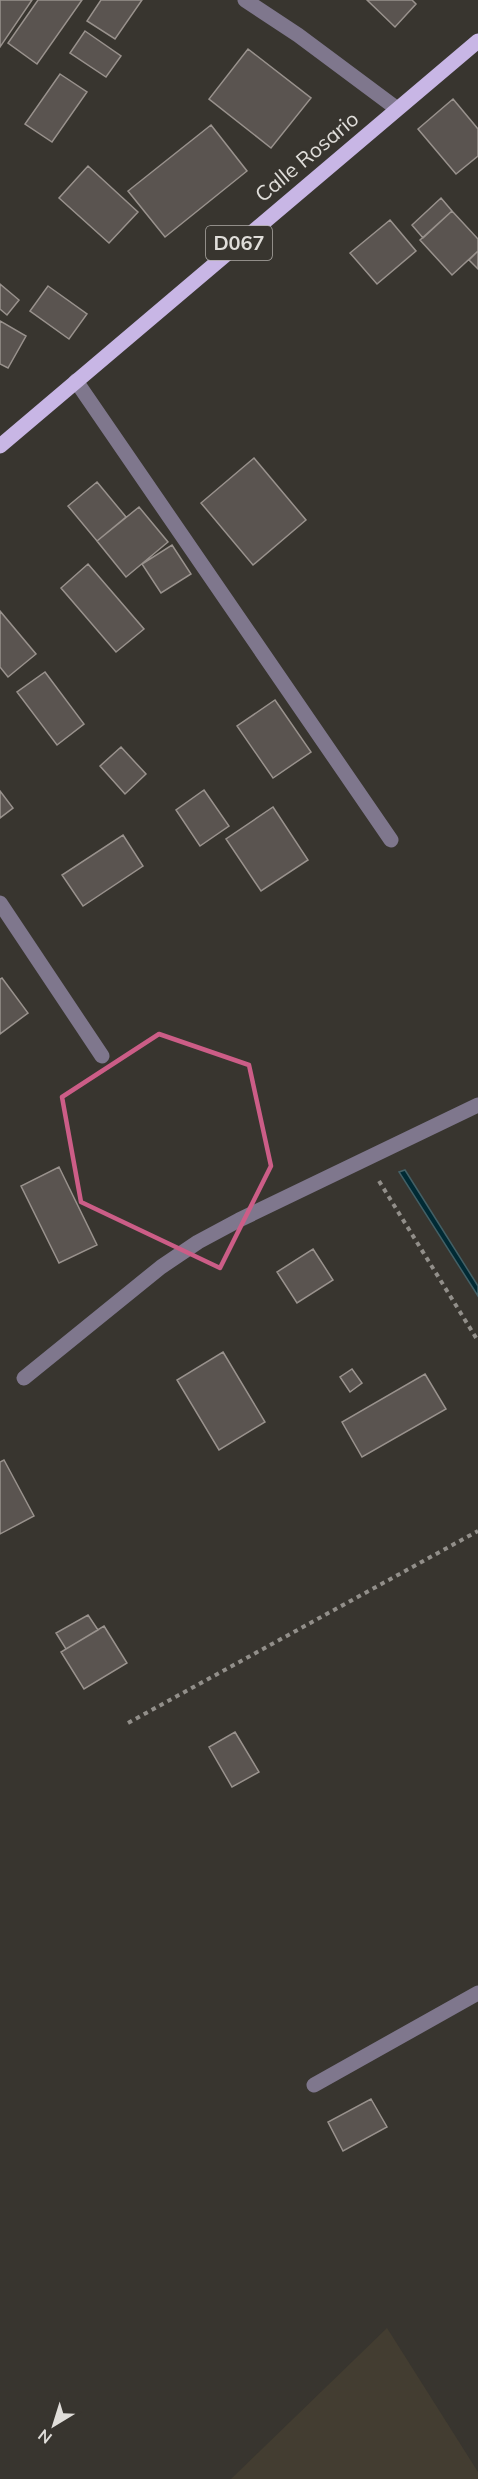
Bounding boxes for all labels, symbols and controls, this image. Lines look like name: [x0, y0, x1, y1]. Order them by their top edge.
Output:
street label: Calle Rosario: [249, 105, 364, 207]
road number: D067: [206, 226, 272, 260]
north arrow: [24, 2395, 84, 2455]
text: N: [34, 2425, 56, 2448]

